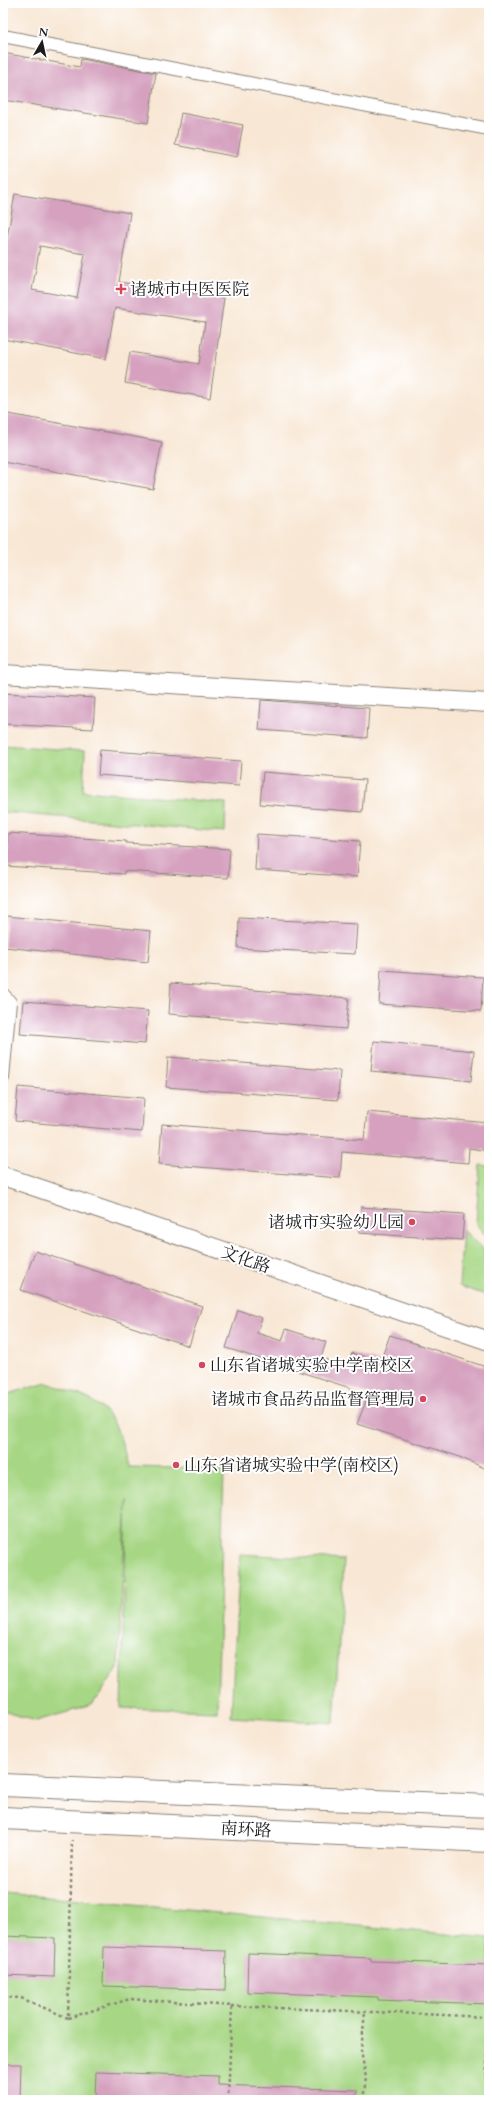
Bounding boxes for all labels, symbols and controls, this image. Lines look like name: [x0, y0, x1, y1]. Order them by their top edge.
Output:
north arrow: [22, 22, 62, 62]
text: N: [38, 24, 50, 41]
place label: 诸城市中医医院: [130, 278, 249, 301]
marker: 诸城市中医医院: [115, 283, 127, 295]
place label: 诸城市实验幼儿园: [268, 1211, 404, 1234]
marker: 诸城市实验幼儿园: [407, 1217, 417, 1227]
street label: 文化路: [218, 1240, 274, 1279]
place label: 山东省诸城实验中学南校区: [210, 1354, 414, 1377]
marker: 山东省诸城实验中学南校区: [197, 1360, 207, 1370]
place label: 诸城市食品药品监督管理局: [211, 1388, 415, 1411]
marker: 诸城市食品药品监督管理局: [418, 1394, 428, 1404]
place label: 山东省诸城实验中学(南校区): [184, 1454, 399, 1477]
marker: 山东省诸城实验中学(南校区): [171, 1460, 181, 1470]
street label: 南环路: [220, 1817, 272, 1842]

